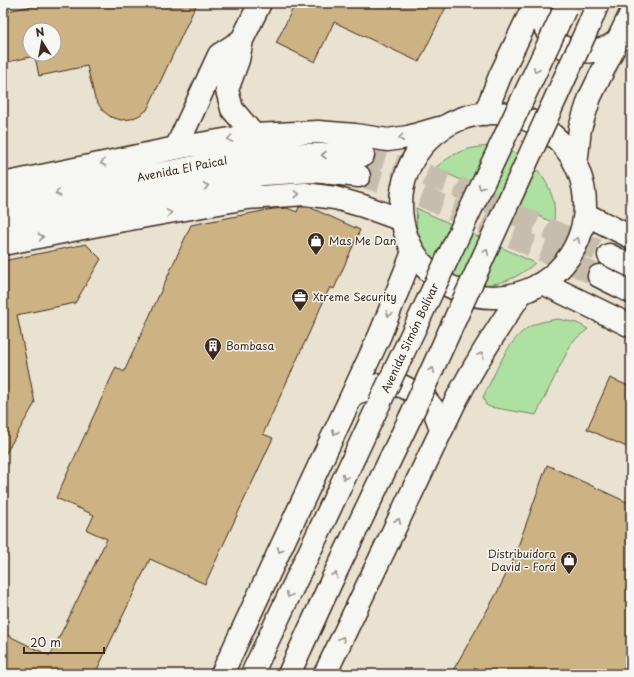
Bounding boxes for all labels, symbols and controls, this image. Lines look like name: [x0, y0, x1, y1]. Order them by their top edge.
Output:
north arrow: [22, 22, 62, 62]
text: N: [34, 22, 46, 41]
one-way arrow: [533, 65, 541, 73]
one-way arrow: [398, 133, 404, 142]
one-way arrow: [227, 134, 233, 143]
street label: Avenida El Paical: [135, 151, 229, 186]
one-way arrow: [321, 151, 327, 159]
one-way arrow: [99, 159, 106, 167]
one-way arrow: [203, 182, 209, 190]
one-way arrow: [478, 183, 486, 191]
one-way arrow: [55, 188, 61, 197]
one-way arrow: [294, 190, 301, 199]
one-way arrow: [166, 209, 172, 217]
shop icon: Mas Me Dan: [306, 231, 326, 256]
place label: Mas Me Dan: [329, 232, 396, 249]
one-way arrow: [38, 233, 44, 241]
one-way arrow: [573, 237, 581, 244]
one-way arrow: [481, 248, 489, 255]
street label: Avenida Simón Bolívar: [377, 280, 443, 396]
office icon: Xtreme Security: [290, 287, 310, 312]
place label: Xtreme Security: [313, 288, 397, 305]
one-way arrow: [385, 310, 393, 317]
building icon: Bombasa: [203, 336, 223, 361]
place label: Bombasa: [226, 337, 274, 354]
one-way arrow: [476, 352, 484, 359]
one-way arrow: [427, 367, 435, 374]
one-way arrow: [332, 428, 340, 436]
one-way arrow: [341, 474, 349, 481]
one-way arrow: [393, 518, 401, 526]
place label: Distribuidora David - Ford: [488, 545, 556, 575]
one-way arrow: [277, 546, 285, 553]
shop icon: Distribuidora David - Ford: [559, 550, 579, 575]
one-way arrow: [330, 571, 338, 579]
one-way arrow: [286, 591, 294, 598]
scale bar: [24, 629, 104, 655]
text: 20 m: [30, 633, 61, 651]
one-way arrow: [337, 635, 345, 643]

